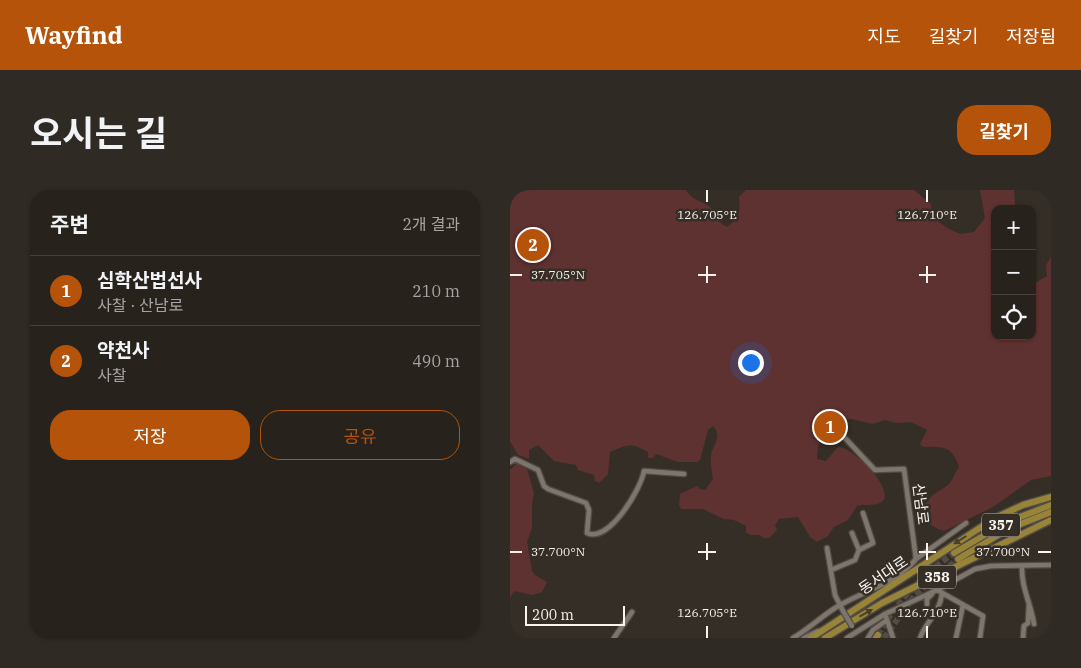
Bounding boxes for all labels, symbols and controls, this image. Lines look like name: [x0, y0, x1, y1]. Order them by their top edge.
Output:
text: Wayfind: [25, 19, 123, 51]
text: 지도: [868, 25, 901, 48]
text: 길찾기: [929, 25, 978, 48]
text: 저장됨: [1006, 25, 1056, 48]
button: 길찾기: [957, 105, 1051, 155]
text: 오시는 길: [30, 110, 167, 156]
map controls: [991, 205, 1036, 340]
button: +: [991, 205, 1036, 250]
text: 126.705°E: [677, 207, 737, 222]
text: 126.710°E: [897, 207, 957, 222]
text: 주변: [50, 210, 89, 238]
text: 2개 결과: [403, 214, 460, 234]
pin: 2: [517, 226, 549, 264]
button: −: [991, 250, 1036, 295]
text: 37.705°N: [531, 267, 585, 282]
text: 심학산법선사: [97, 268, 202, 292]
text: 1: [61, 281, 71, 301]
text: 210 m: [412, 281, 460, 301]
text: 사찰 · 산남로: [97, 295, 183, 315]
button: locate: [991, 295, 1036, 340]
text: 약천사: [97, 338, 149, 362]
your location: [738, 350, 764, 376]
text: 2: [61, 351, 71, 371]
text: 490 m: [412, 351, 460, 371]
text: 사찰: [97, 365, 126, 385]
pin: 1: [814, 408, 846, 446]
button: 저장: [50, 410, 250, 460]
button: 공유: [260, 410, 460, 460]
street label: 산남로: [909, 482, 933, 526]
road number: 357: [982, 514, 1020, 536]
one-way arrow: [953, 535, 966, 544]
text: 37.700°N: [531, 544, 585, 559]
text: 37.700°N: [976, 544, 1030, 559]
street label: 동서대로: [855, 552, 911, 598]
road number: 358: [918, 566, 956, 588]
scale bar: [525, 603, 625, 626]
text: 126.705°E: [677, 605, 737, 620]
text: 126.710°E: [897, 605, 957, 620]
text: 200 m: [532, 606, 574, 624]
one-way arrow: [859, 608, 873, 617]

